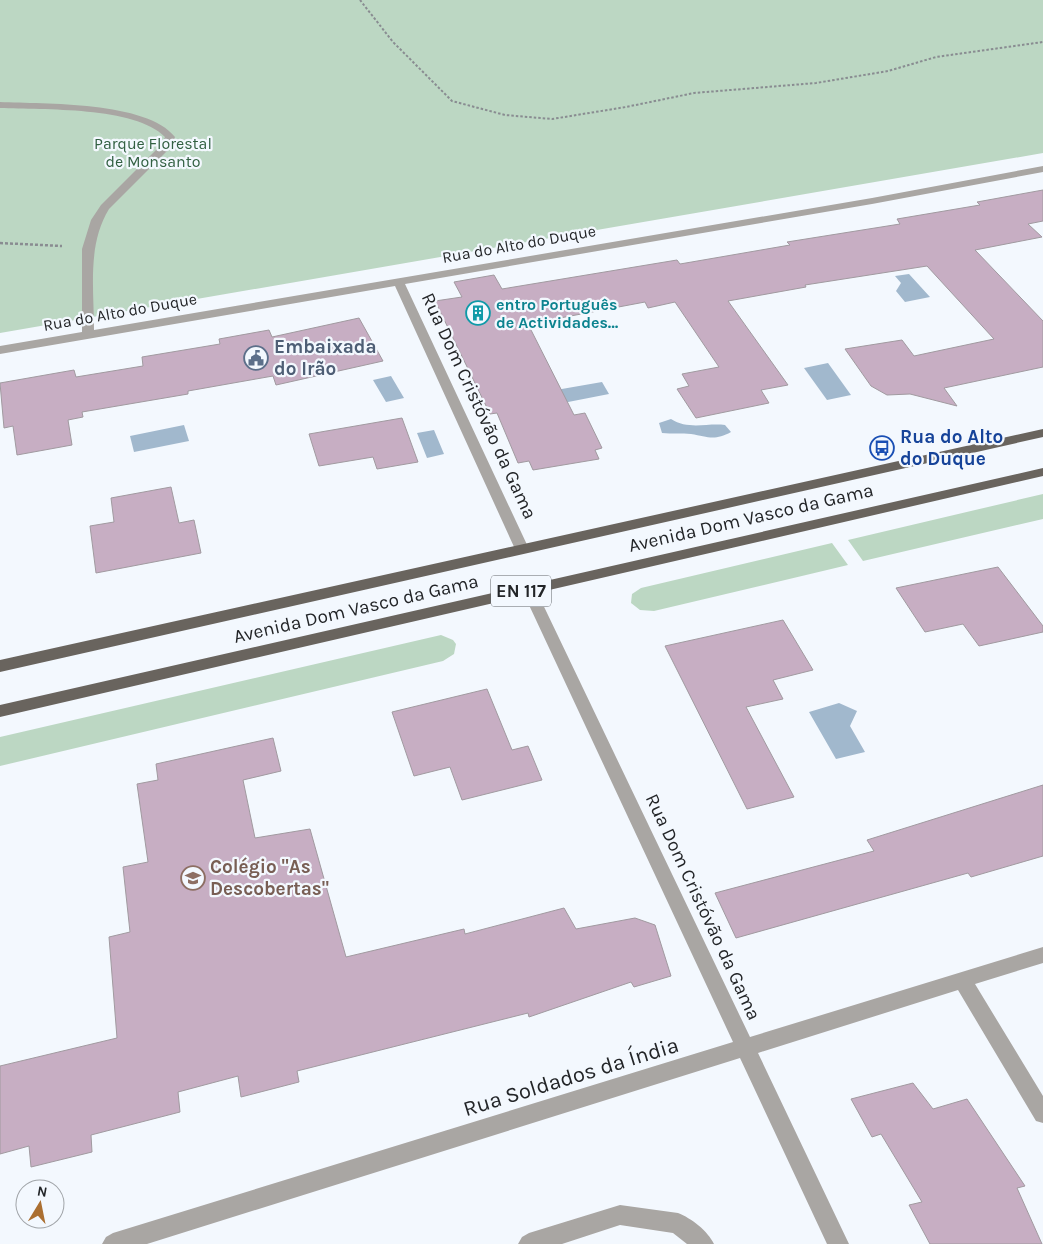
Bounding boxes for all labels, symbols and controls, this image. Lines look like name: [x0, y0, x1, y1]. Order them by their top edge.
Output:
park label: Parque Florestal de Monsanto: [94, 134, 212, 171]
street label: Rua do Alto do Duque: [441, 221, 597, 267]
street label: Rua do Alto do Duque: [42, 289, 198, 335]
street label: Rua Dom Cristóvão da Gama: [417, 289, 541, 523]
place label: entro Português de Actividades…: [496, 295, 619, 332]
building icon: entro Português de Actividades…: [465, 300, 491, 326]
place label: Embaixada do Irão: [274, 336, 377, 380]
public building icon: Embaixada do Irão: [243, 345, 269, 371]
place label: Rua do Alto do Duque: [900, 426, 1003, 470]
bus stop icon: Rua do Alto do Duque: [869, 435, 895, 461]
street label: Avenida Dom Vasco da Gama: [626, 479, 876, 557]
street label: Avenida Dom Vasco da Gama: [231, 570, 481, 648]
road number: EN 117: [491, 576, 551, 606]
street label: Rua Dom Cristóvão da Gama: [641, 790, 765, 1024]
place label: Colégio "As Descobertas": [210, 856, 329, 900]
school or university icon: Colégio "As Descobertas": [180, 865, 206, 891]
street label: Rua Soldados da Índia: [460, 1031, 682, 1122]
north arrow: [15, 1179, 65, 1229]
text: N: [36, 1182, 49, 1201]

